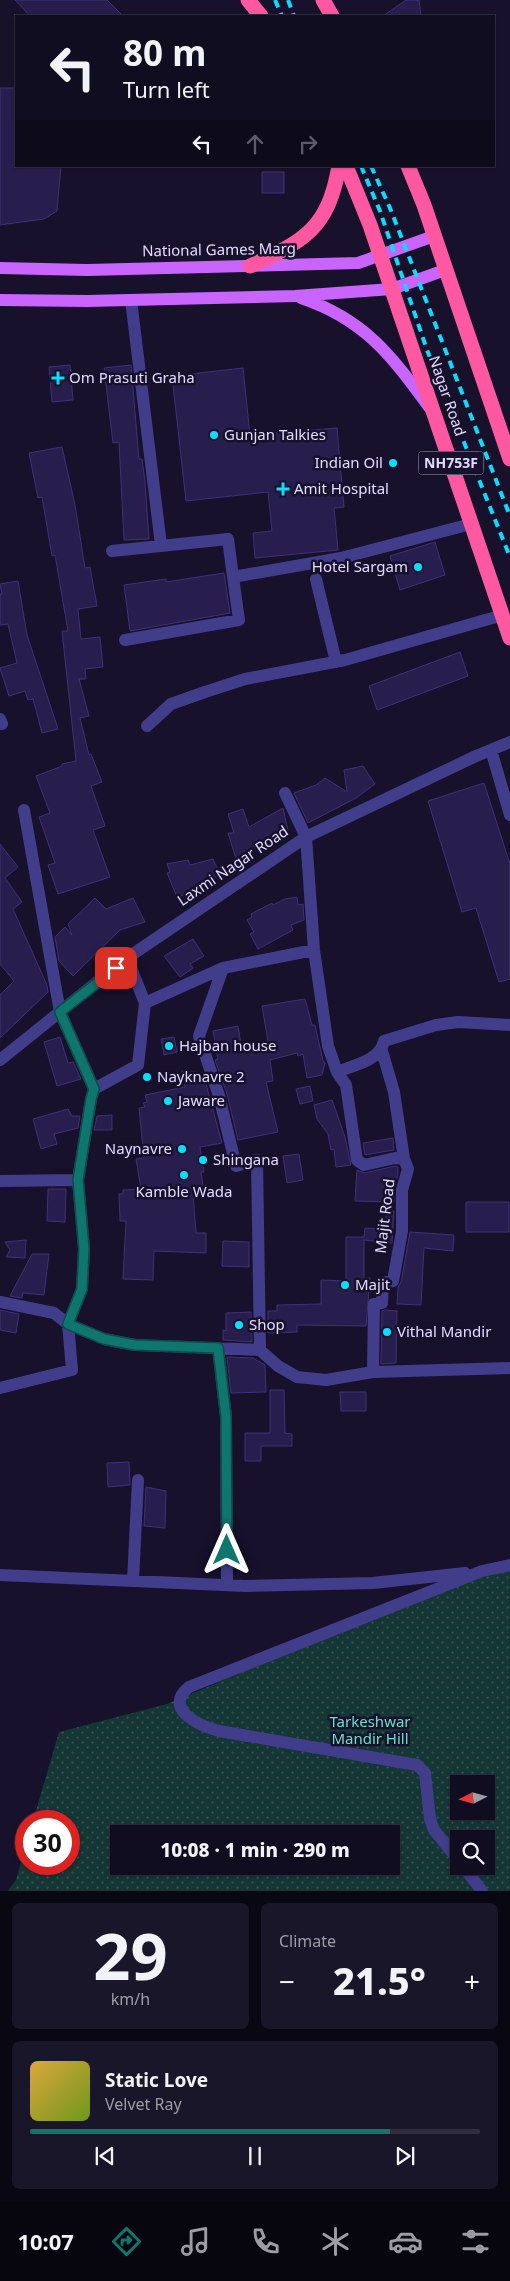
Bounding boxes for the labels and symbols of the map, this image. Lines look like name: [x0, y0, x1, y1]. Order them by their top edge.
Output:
street label: National Games Marg: [142, 238, 296, 260]
street label: Nagar Road: [425, 353, 471, 438]
place label: Om Prasuti Graha: [69, 367, 195, 387]
marker: Om Prasuti Graha: [51, 371, 65, 385]
place label: Gunjan Talkies: [224, 424, 326, 444]
marker: Gunjan Talkies: [208, 429, 220, 441]
place label: Indian Oil: [315, 452, 383, 472]
road number: NH753F: [418, 452, 484, 474]
marker: Indian Oil: [387, 457, 399, 469]
place label: Amit Hospital: [294, 478, 389, 498]
marker: Amit Hospital: [276, 482, 290, 496]
place label: Hotel Sargam: [312, 556, 408, 576]
marker: Hotel Sargam: [412, 561, 424, 573]
street label: Laxmi Nagar Road: [173, 821, 292, 910]
pin: [95, 947, 137, 989]
place label: Hajban house: [179, 1035, 276, 1055]
marker: Hajban house: [163, 1040, 175, 1052]
place label: Nayknavre 2: [157, 1066, 245, 1086]
marker: Nayknavre 2: [141, 1071, 153, 1083]
place label: Jaware: [176, 1090, 225, 1110]
marker: Jaware: [162, 1095, 174, 1107]
place label: Naynavre: [105, 1138, 172, 1158]
marker: Naynavre: [176, 1143, 188, 1155]
place label: Shingana: [213, 1149, 279, 1169]
marker: Shingana: [197, 1154, 209, 1166]
marker: Kamble Wada: [178, 1169, 190, 1181]
street label: Majit Road: [370, 1177, 399, 1254]
place label: Kamble Wada: [136, 1181, 232, 1201]
place label: Majit: [355, 1274, 391, 1294]
marker: Majit: [339, 1279, 351, 1291]
place label: Shop: [249, 1314, 285, 1334]
marker: Shop: [233, 1319, 245, 1331]
place label: Vithal Mandir: [397, 1321, 491, 1341]
marker: Vithal Mandir: [381, 1326, 393, 1338]
position arrow: [200, 1523, 252, 1575]
park label: Tarkeshwar Mandir Hill: [329, 1711, 411, 1748]
north arrow: [450, 1775, 495, 1820]
speed limit sign: 30: [15, 1810, 80, 1875]

